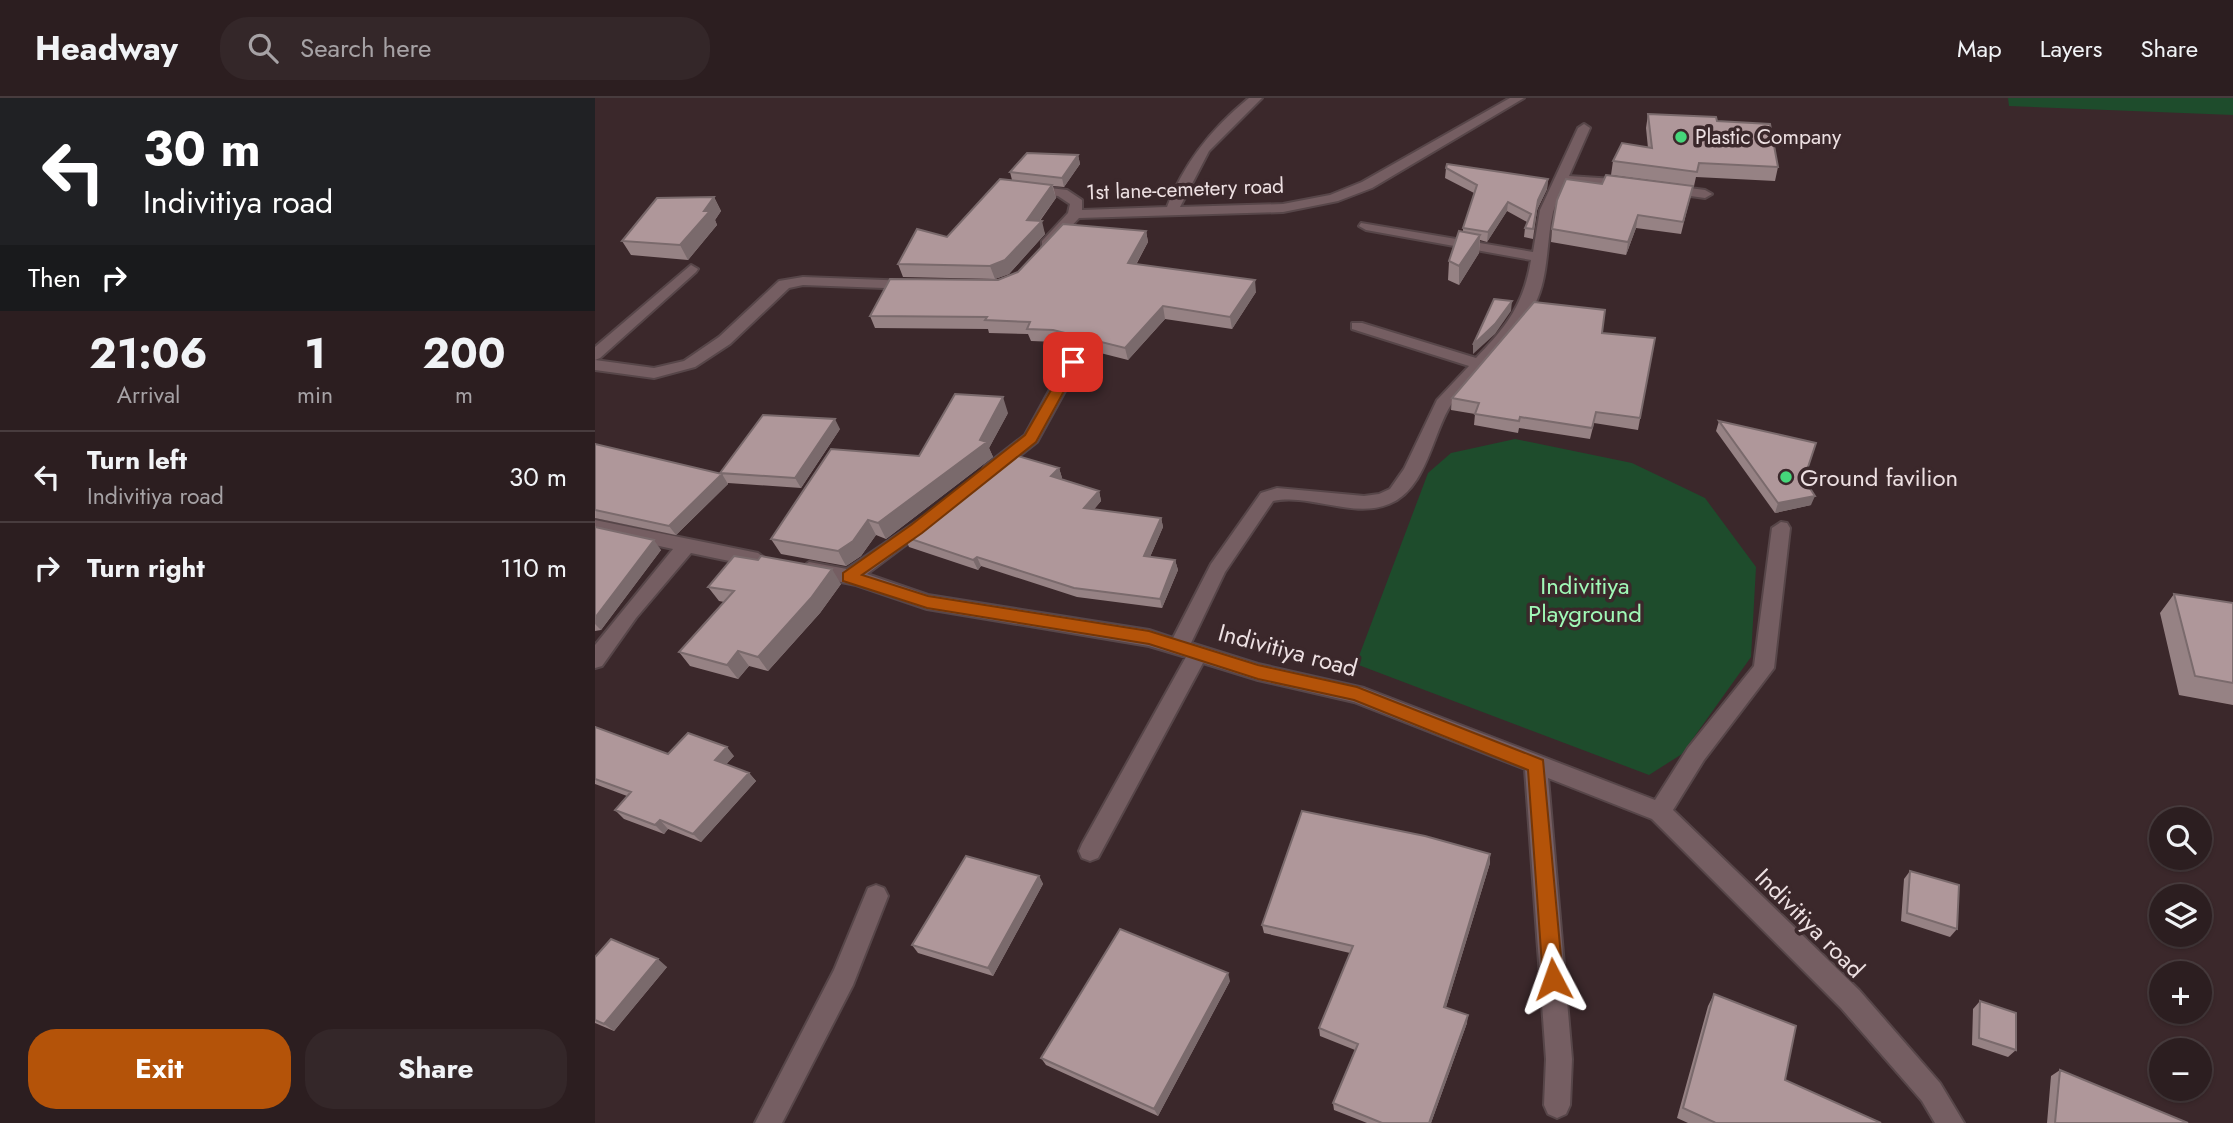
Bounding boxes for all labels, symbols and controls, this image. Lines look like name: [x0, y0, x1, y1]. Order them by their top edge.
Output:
search box: [220, 17, 710, 80]
text: Headway: [35, 25, 178, 72]
icon: search: [244, 29, 282, 67]
text: Search here: [300, 29, 431, 67]
text: Map: [1957, 31, 2002, 66]
text: Layers: [2040, 31, 2102, 66]
text: Share: [2140, 31, 2198, 66]
text: 30 m: [143, 114, 261, 184]
place label: Plastic Company: [1695, 122, 1842, 152]
icon: left: [28, 126, 119, 217]
marker: Plastic Company: [1673, 129, 1689, 145]
street label: 1st lane-cemetery road: [1085, 171, 1285, 207]
text: Indivitiya road: [143, 179, 333, 225]
text: Then: [28, 259, 81, 297]
icon: right: [95, 259, 133, 297]
text: 21:06: [89, 323, 208, 384]
text: 1: [304, 323, 326, 384]
text: 200: [422, 323, 506, 384]
pin: [1043, 332, 1103, 392]
icon: arrive: [1054, 343, 1092, 381]
text: Arrival: [117, 378, 180, 412]
text: min: [297, 378, 333, 412]
text: m: [455, 378, 473, 412]
text: Turn left: [87, 441, 187, 479]
icon: left: [28, 458, 66, 496]
text: 30 m: [509, 458, 567, 496]
place label: Ground favilion: [1800, 460, 1958, 495]
marker: Ground favilion: [1778, 469, 1794, 485]
text: Indivitiya road: [87, 479, 224, 513]
icon: right: [28, 549, 66, 587]
text: Turn right: [87, 549, 205, 587]
text: 110 m: [500, 549, 567, 587]
park label: Indivitiya Playground: [1528, 568, 1642, 631]
street label: Indivitiya road: [1215, 615, 1361, 685]
map controls: [2149, 807, 2212, 1101]
button: search: [2149, 807, 2212, 870]
street label: Indivitiya road: [1747, 860, 1873, 986]
button: layers: [2149, 884, 2212, 947]
position arrow: [1516, 942, 1590, 1016]
button: +: [2149, 961, 2212, 1024]
button: Exit: [28, 1029, 291, 1109]
button: Share: [305, 1029, 567, 1109]
button: −: [2149, 1038, 2212, 1101]

